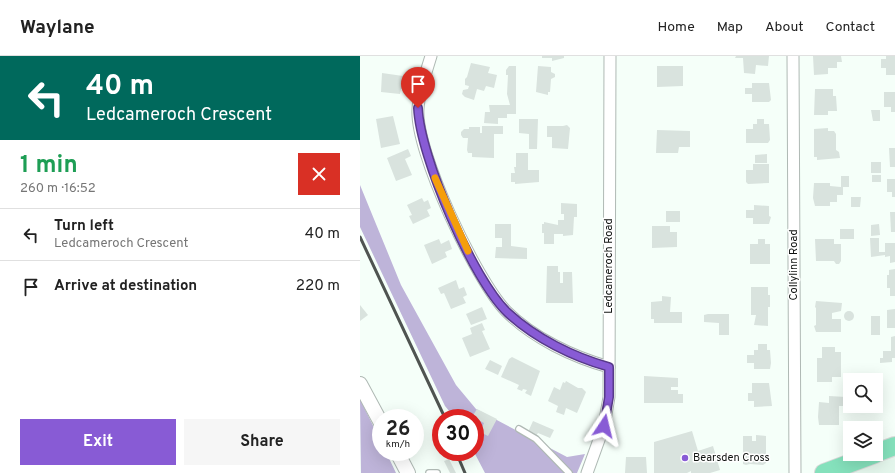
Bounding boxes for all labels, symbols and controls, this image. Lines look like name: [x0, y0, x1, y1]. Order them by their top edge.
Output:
text: Waylane: [20, 16, 95, 40]
text: Home: [658, 19, 695, 36]
text: Map: [717, 19, 743, 36]
text: About: [765, 19, 804, 36]
text: Contact: [826, 19, 875, 36]
pin: [401, 67, 435, 108]
text: 40 m: [86, 69, 154, 105]
icon: left: [20, 72, 72, 124]
icon: arrive: [407, 73, 429, 95]
text: Ledcameroch Crescent: [86, 104, 272, 127]
text: 1 min: [20, 151, 78, 181]
button: close: [298, 153, 340, 195]
text: 260 m · 16:52: [20, 181, 96, 197]
text: Turn left: [54, 217, 114, 236]
street label: Ledcameroch Road: [602, 218, 616, 314]
icon: left: [20, 224, 42, 246]
text: 40 m: [305, 225, 340, 244]
street label: Collylinn Road: [787, 229, 801, 301]
text: Ledcameroch Crescent: [54, 236, 188, 252]
icon: arrive: [20, 276, 42, 298]
text: Arrive at destination: [54, 277, 197, 296]
text: 220 m: [296, 277, 340, 296]
map controls: [843, 373, 883, 461]
button: search: [843, 373, 883, 413]
position arrow: [583, 405, 625, 447]
speed limit sign: 30: [432, 409, 484, 461]
text: 26: [386, 417, 410, 443]
button: Exit: [20, 419, 176, 465]
button: Share: [184, 419, 340, 465]
button: layers: [843, 421, 883, 461]
text: km/h: [386, 438, 410, 451]
place label: Bearsden Cross: [693, 451, 770, 465]
marker: Bearsden Cross: [680, 453, 690, 463]

